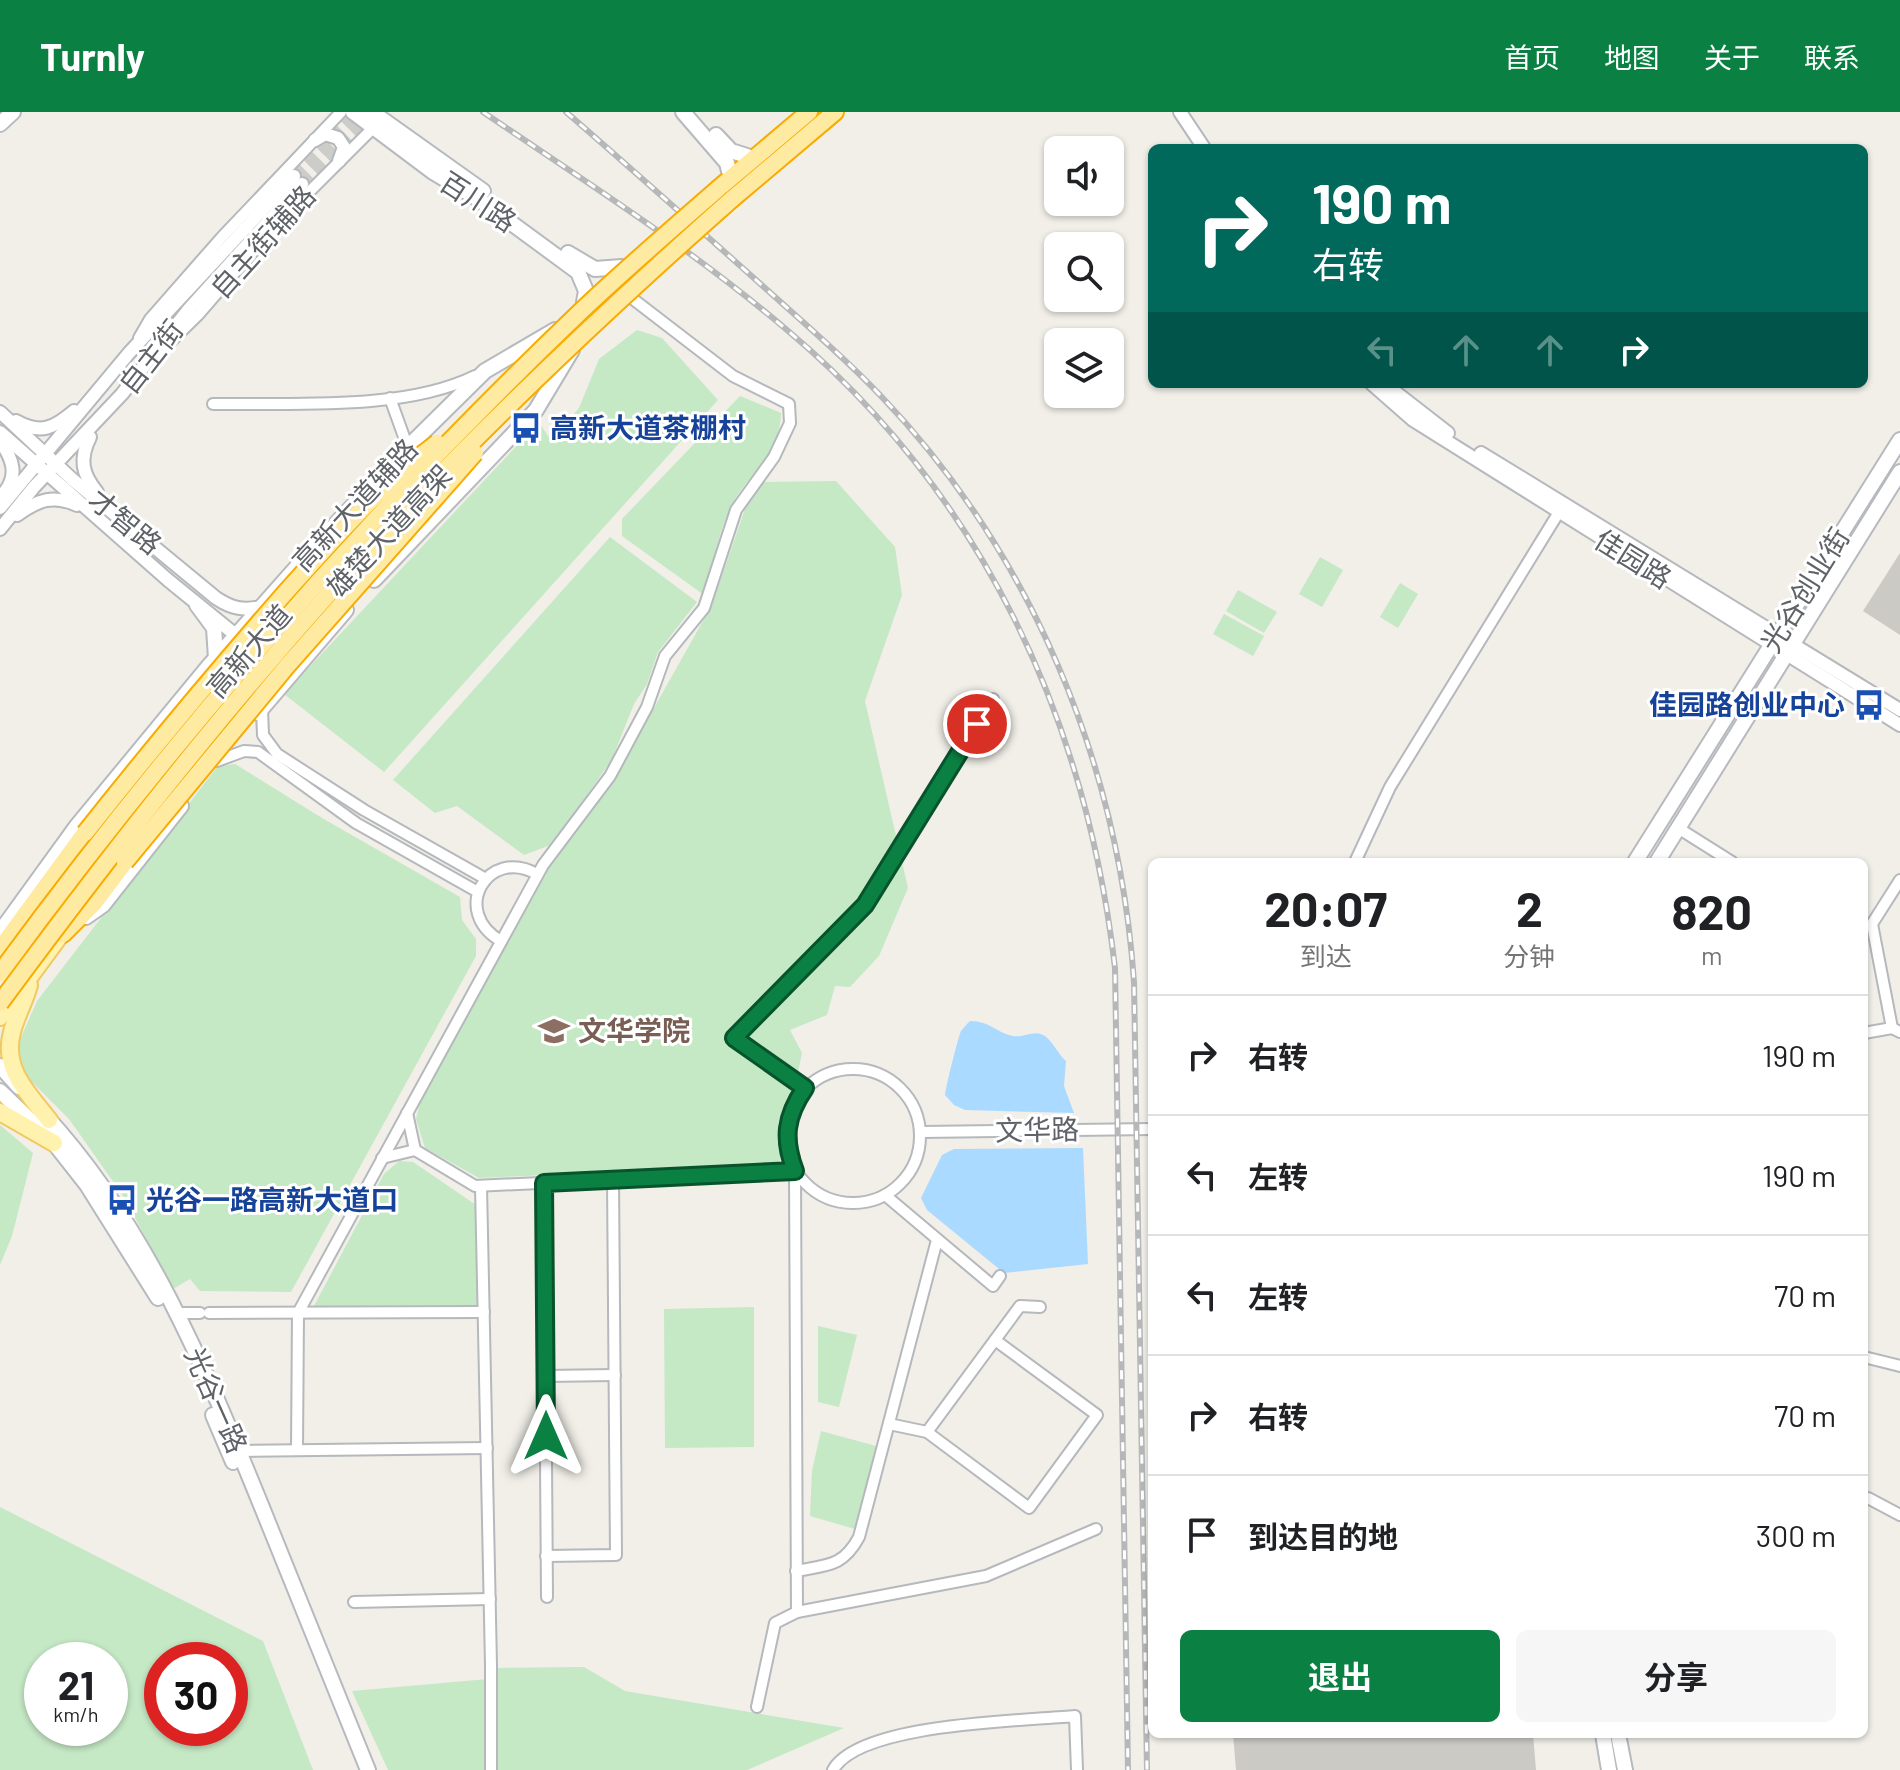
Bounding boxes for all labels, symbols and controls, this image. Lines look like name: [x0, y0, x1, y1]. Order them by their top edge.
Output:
text: Turnly: [40, 33, 145, 79]
text: 首页: [1504, 40, 1560, 74]
text: 地图: [1604, 40, 1660, 74]
text: 关于: [1704, 40, 1760, 74]
text: 联系: [1804, 40, 1860, 74]
map controls: [1044, 136, 1124, 408]
button: sound: [1044, 136, 1124, 216]
street label: 百川路: [434, 164, 523, 238]
text: 190 m: [1312, 168, 1451, 235]
icon: right: [1180, 176, 1284, 280]
street label: 自主街辅路: [203, 178, 322, 305]
button: search: [1044, 232, 1124, 312]
text: 右转: [1312, 242, 1384, 285]
street label: 自主街: [111, 313, 189, 400]
button: layers: [1044, 328, 1124, 408]
icon: left: [1360, 328, 1404, 372]
icon: ahead: [1444, 328, 1488, 372]
icon: ahead: [1528, 328, 1572, 372]
icon: right: [1612, 328, 1656, 372]
place label: 高新大道茶棚村: [550, 410, 746, 444]
bus stop icon: 高新大道茶棚村: [509, 411, 543, 445]
street label: 高新大道辅路: [285, 431, 424, 577]
street label: 雄楚大道高架: [319, 457, 458, 603]
street label: 才智路: [82, 482, 169, 561]
street label: 佳园路: [1589, 521, 1678, 595]
street label: 光谷创业街: [1753, 521, 1856, 658]
street label: 高新大道: [199, 597, 298, 704]
place label: 佳园路创业中心: [1649, 687, 1845, 721]
bus stop icon: 佳园路创业中心: [1852, 688, 1886, 722]
pin: [943, 690, 1011, 758]
icon: arrive: [955, 702, 999, 746]
text: 20:07: [1264, 879, 1387, 937]
text: 2: [1516, 879, 1543, 937]
text: 820: [1672, 882, 1752, 940]
text: m: [1701, 939, 1722, 970]
text: 到达: [1300, 940, 1352, 971]
text: 分钟: [1503, 940, 1555, 971]
place label: 文华学院: [578, 1013, 690, 1047]
school or university icon: 文华学院: [537, 1014, 571, 1048]
icon: right: [1180, 1033, 1224, 1077]
text: 190 m: [1762, 1037, 1836, 1073]
text: 右转: [1248, 1038, 1308, 1074]
street label: 文华路: [995, 1111, 1079, 1147]
icon: left: [1180, 1153, 1224, 1197]
text: 190 m: [1762, 1157, 1836, 1193]
text: 左转: [1248, 1158, 1308, 1194]
place label: 光谷一路高新大道口: [146, 1182, 398, 1216]
bus stop icon: 光谷一路高新大道口: [105, 1183, 139, 1217]
icon: left: [1180, 1273, 1224, 1317]
text: 70 m: [1774, 1277, 1836, 1313]
text: 左转: [1248, 1278, 1308, 1314]
street label: 光谷一路: [179, 1342, 255, 1458]
icon: right: [1180, 1393, 1224, 1437]
position arrow: [504, 1394, 588, 1478]
text: 70 m: [1774, 1397, 1836, 1433]
text: 右转: [1248, 1398, 1308, 1434]
icon: arrive: [1180, 1513, 1224, 1557]
text: 300 m: [1756, 1517, 1836, 1553]
text: 到达目的地: [1248, 1518, 1398, 1554]
button: 退出: [1180, 1630, 1500, 1722]
button: 分享: [1516, 1630, 1836, 1722]
speed limit sign: 30: [144, 1642, 248, 1746]
text: 21: [58, 1660, 94, 1708]
text: km/h: [53, 1702, 99, 1726]

